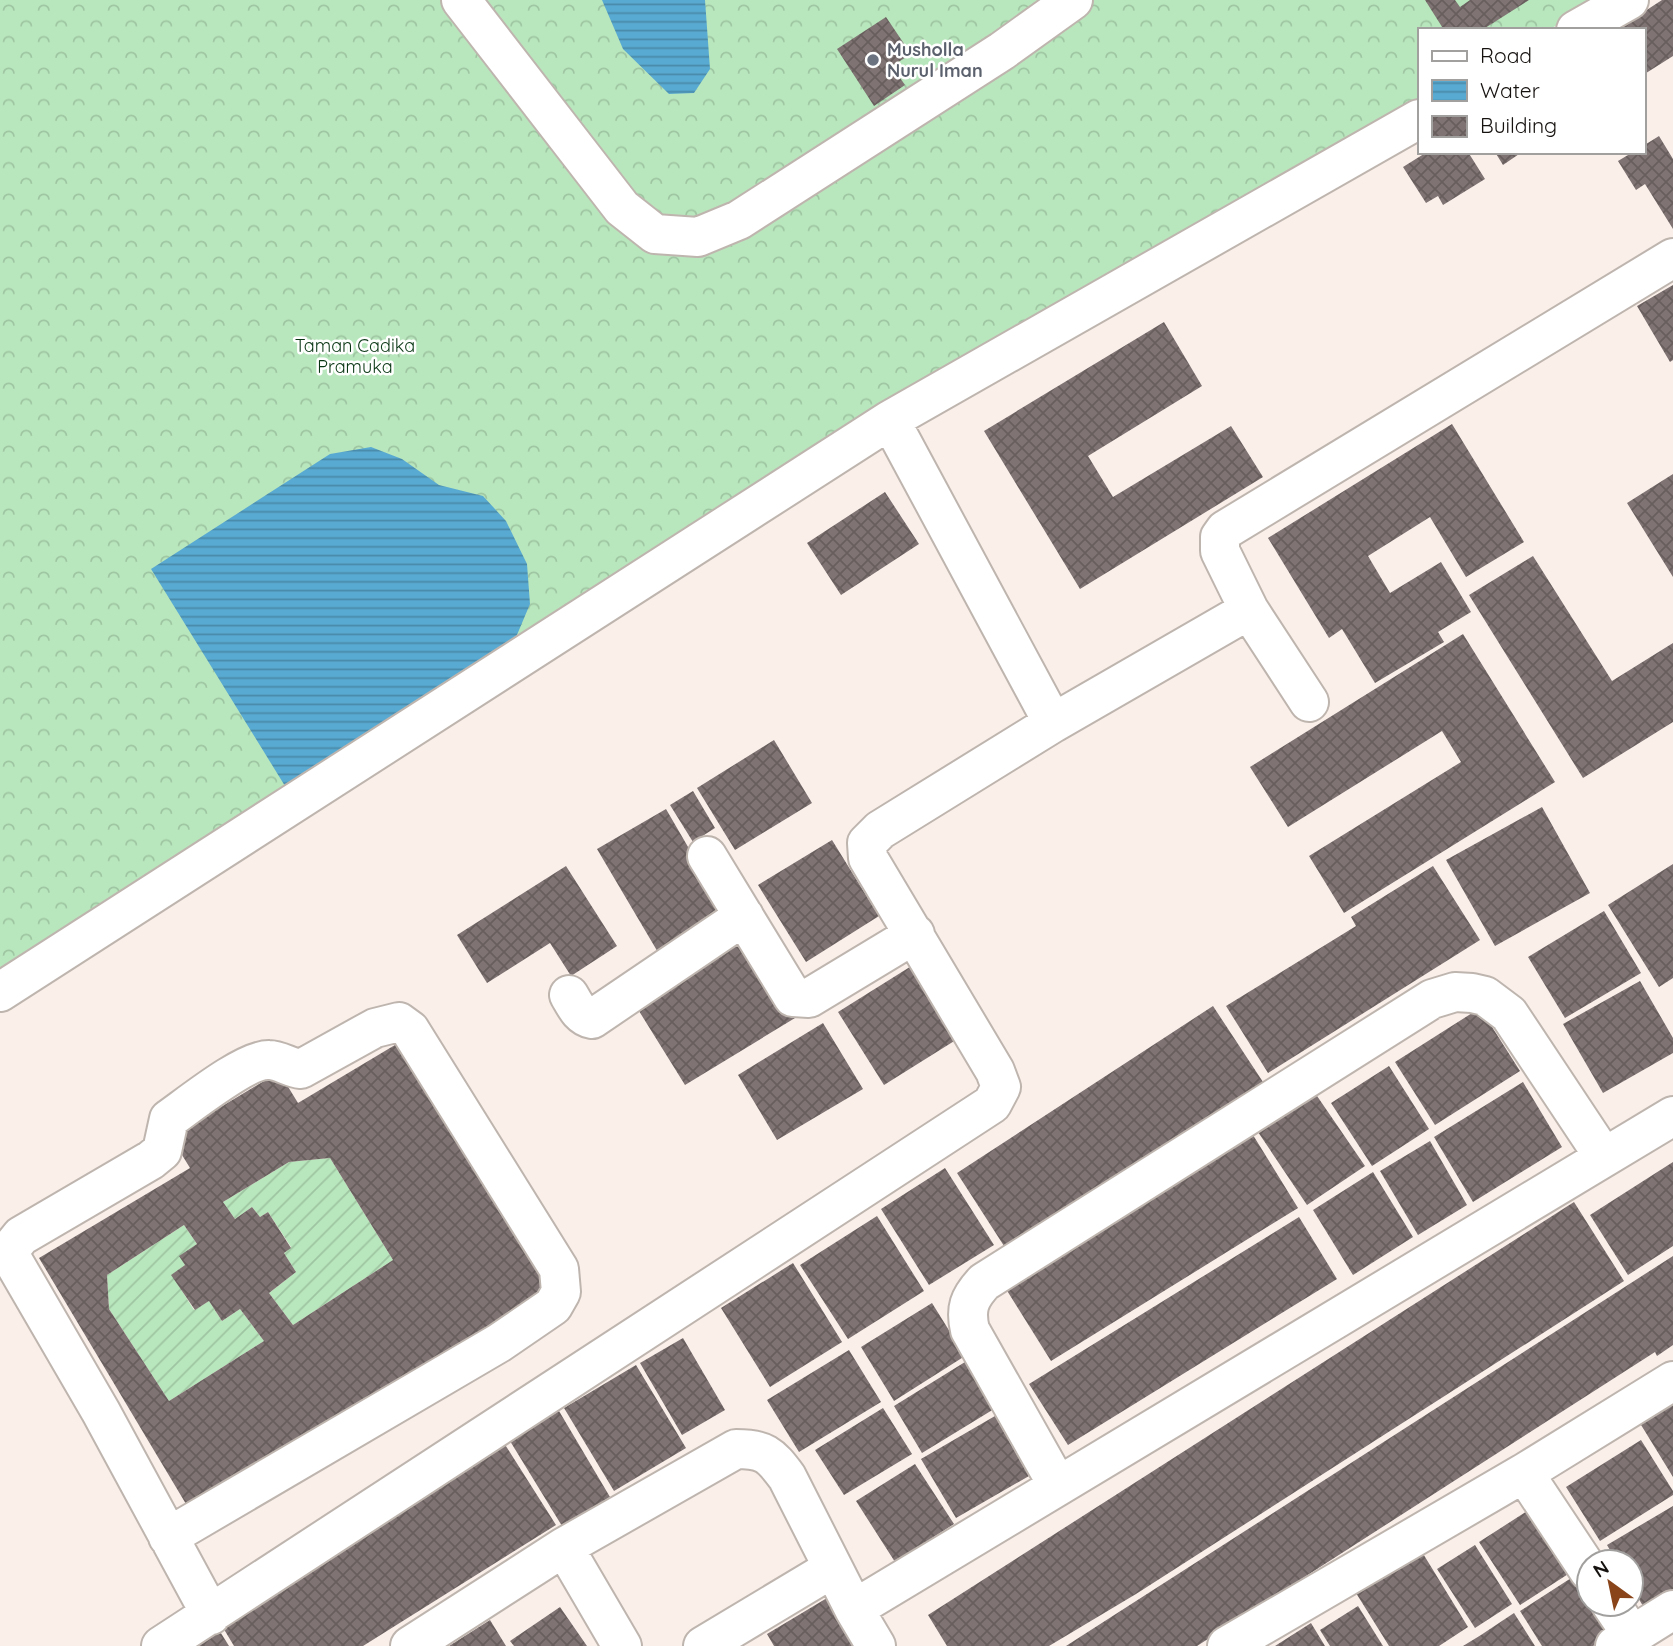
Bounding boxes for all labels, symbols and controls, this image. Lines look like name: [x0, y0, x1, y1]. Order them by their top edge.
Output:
legend: [1418, 28, 1645, 154]
place label: Musholla Nurul Iman: [887, 38, 983, 82]
text: Road: [1480, 42, 1532, 68]
marker: Musholla Nurul Iman: [865, 52, 881, 68]
text: Water: [1480, 77, 1540, 103]
text: Building: [1480, 112, 1557, 138]
park label: Taman Cadika Pramuka: [295, 334, 415, 378]
north arrow: [1575, 1548, 1645, 1618]
text: N: [1588, 1555, 1613, 1583]

